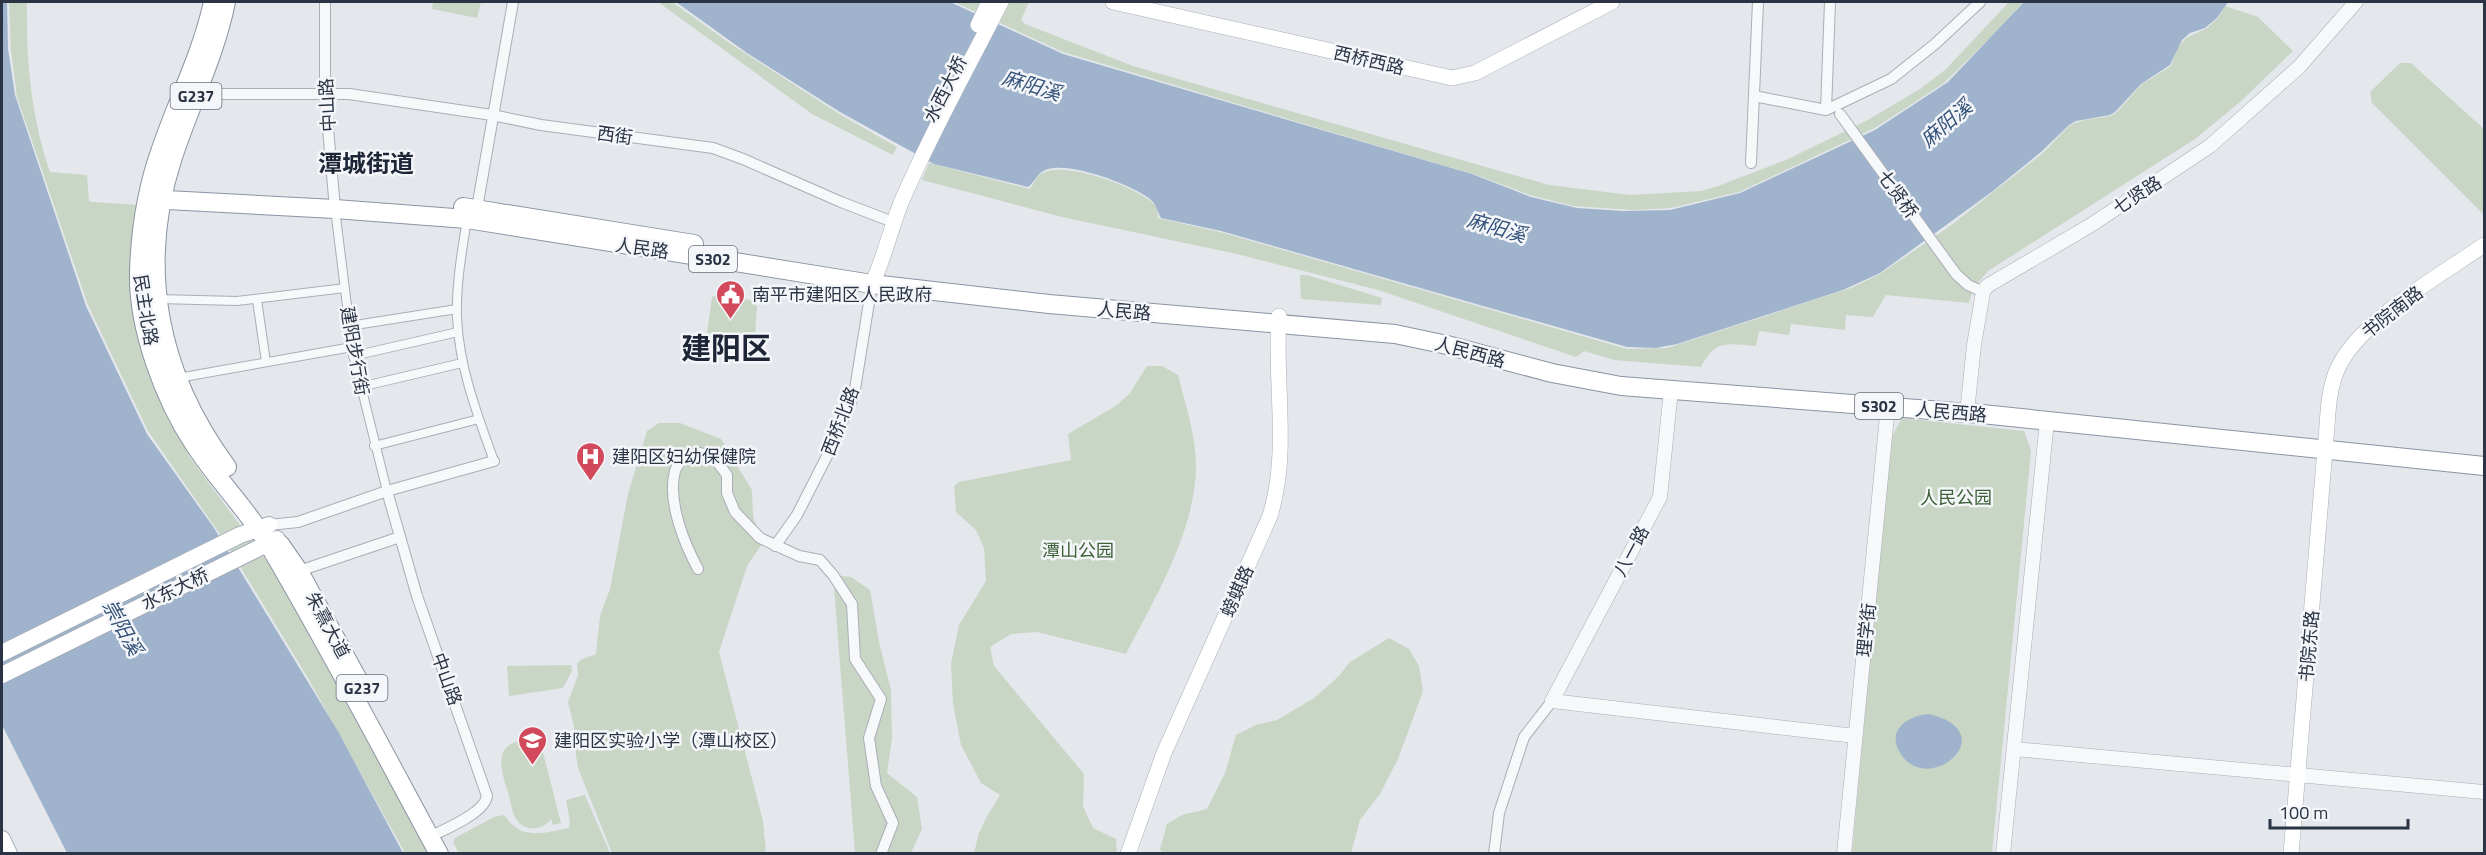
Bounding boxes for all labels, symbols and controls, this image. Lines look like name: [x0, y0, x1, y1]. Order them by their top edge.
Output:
street label: 西桥西路: [1331, 39, 1407, 81]
street label: 水西大桥: [917, 51, 973, 127]
water label: 麻阳溪: [999, 61, 1067, 109]
street label: 中山路: [312, 77, 342, 133]
road number: G237: [170, 83, 222, 109]
water label: 麻阳溪: [1913, 90, 1980, 154]
street label: 西街: [595, 119, 635, 151]
district label: 潭城街道: [318, 145, 414, 181]
street label: 七贤桥: [1871, 164, 1925, 224]
street label: 七贤路: [2107, 169, 2167, 221]
water label: 麻阳溪: [1464, 204, 1532, 251]
street label: 人民路: [613, 231, 671, 265]
road number: S302: [689, 246, 737, 272]
street label: 民主北路: [127, 272, 165, 348]
public building icon: 南平市建阳区人民政府: [715, 278, 747, 320]
street label: 书院南路: [2355, 279, 2429, 345]
place label: 南平市建阳区人民政府: [752, 281, 932, 308]
street label: 人民路: [1096, 295, 1152, 327]
street label: 建阳步行街: [334, 304, 376, 398]
district label: 建阳区: [681, 325, 771, 371]
street label: 人民西路: [1432, 330, 1508, 374]
street label: 西桥北路: [814, 383, 866, 459]
road number: S302: [1855, 393, 1903, 419]
street label: 人民西路: [1914, 395, 1988, 429]
hospital icon: 建阳区妇幼保健院: [575, 440, 607, 482]
place label: 建阳区妇幼保健院: [612, 443, 756, 470]
park label: 人民公园: [1920, 484, 1992, 511]
street label: 八一路: [1606, 521, 1656, 581]
park label: 潭山公园: [1042, 537, 1114, 564]
street label: 水东大桥: [137, 561, 213, 617]
street label: 螃蜞路: [1214, 561, 1260, 621]
street label: 朱熹大道: [299, 587, 357, 663]
water label: 崇阳溪: [95, 593, 152, 663]
street label: 理学街: [1850, 602, 1882, 658]
street label: 书院东路: [2292, 609, 2326, 683]
street label: 中山路: [425, 649, 469, 709]
road number: G237: [336, 675, 388, 701]
school or university icon: 建阳区实验小学（潭山校区）: [517, 724, 549, 766]
place label: 建阳区实验小学（潭山校区）: [554, 727, 788, 754]
scale bar: [2270, 792, 2408, 830]
text: 100 m: [2279, 799, 2328, 826]

